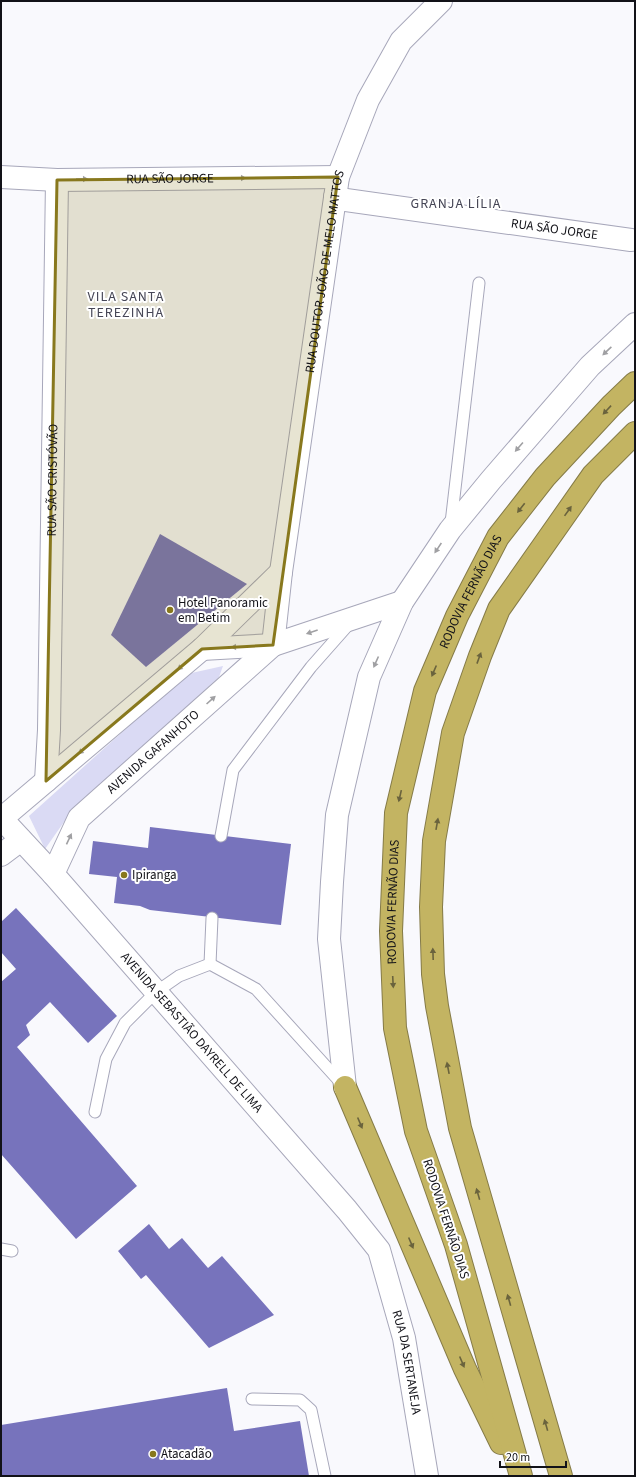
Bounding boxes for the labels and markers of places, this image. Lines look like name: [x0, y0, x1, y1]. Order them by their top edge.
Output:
place label: Hotel Panoramic em Betim: [178, 594, 268, 627]
marker: Hotel Panoramic em Betim: [165, 605, 175, 615]
place label: Ipiranga: [132, 866, 177, 884]
marker: Ipiranga: [119, 870, 129, 880]
place label: Atacadão: [161, 1445, 212, 1463]
marker: Atacadão: [148, 1449, 158, 1459]

